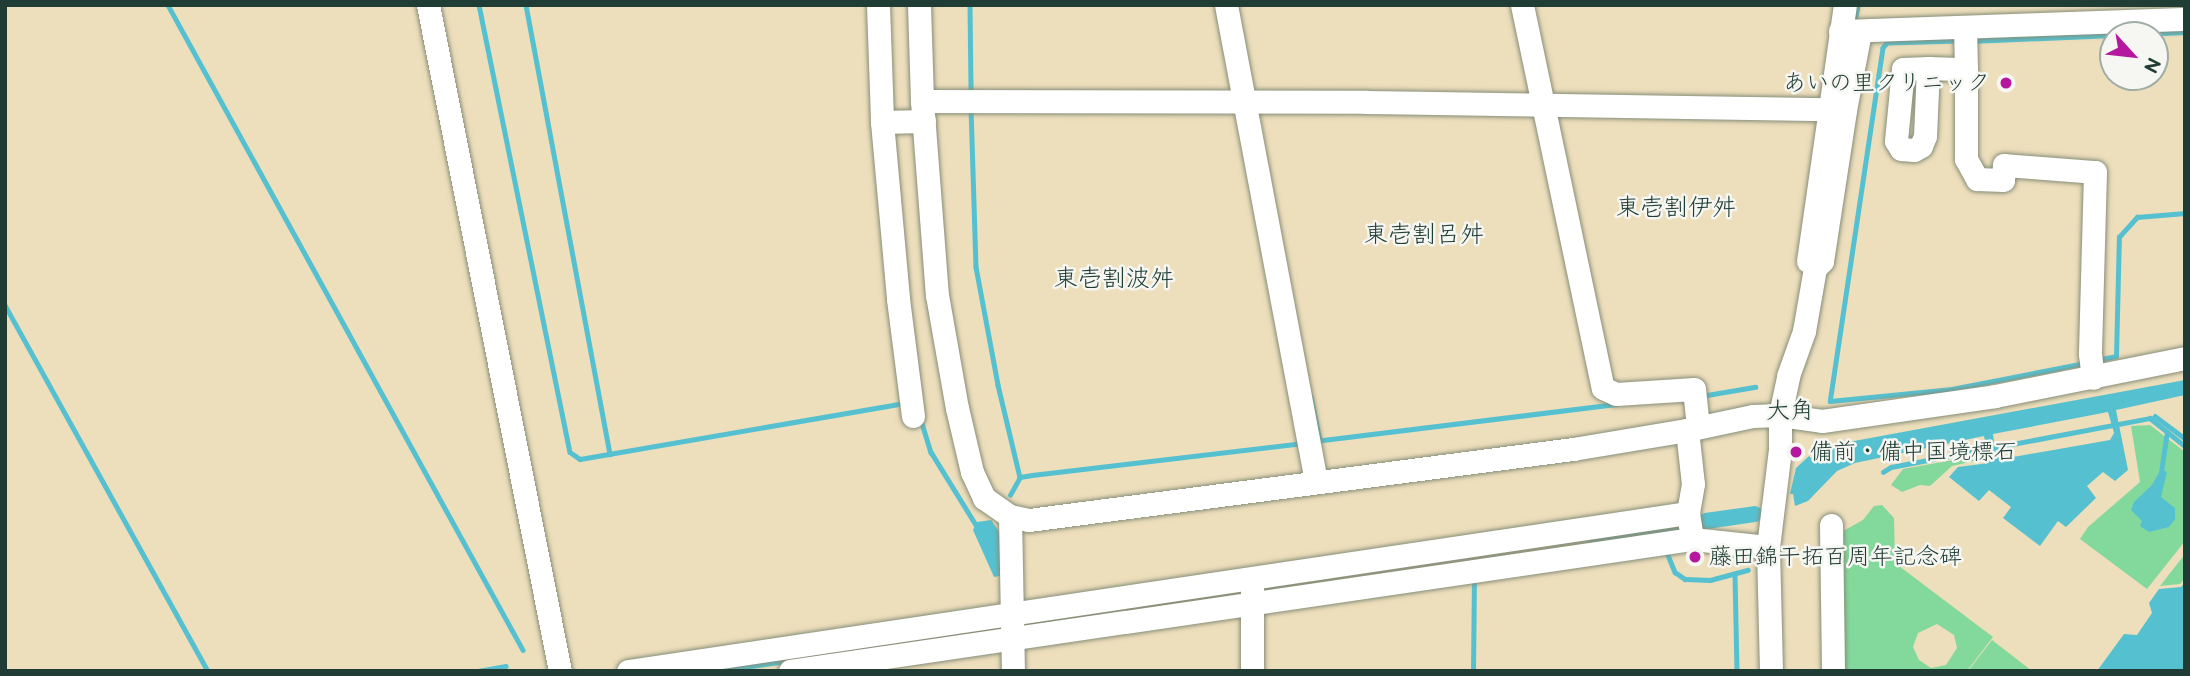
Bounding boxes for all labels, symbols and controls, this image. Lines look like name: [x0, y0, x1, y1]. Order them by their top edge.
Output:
north arrow: [2099, 21, 2169, 91]
text: N: [2138, 53, 2165, 76]
place label: あいの里クリニック: [1783, 69, 1990, 97]
marker: あいの里クリニック: [1996, 73, 2016, 93]
district label: 東壱割伊舛: [1616, 194, 1736, 222]
district label: 東壱割呂舛: [1364, 221, 1484, 249]
district label: 東壱割波舛: [1054, 265, 1174, 293]
district label: 大角: [1766, 397, 1814, 425]
place label: 備前・備中国境標石: [1810, 438, 2017, 466]
marker: 備前・備中国境標石: [1788, 444, 1804, 460]
place label: 藤田錦干拓百周年記念碑: [1709, 543, 1962, 571]
marker: 藤田錦干拓百周年記念碑: [1687, 549, 1703, 565]

